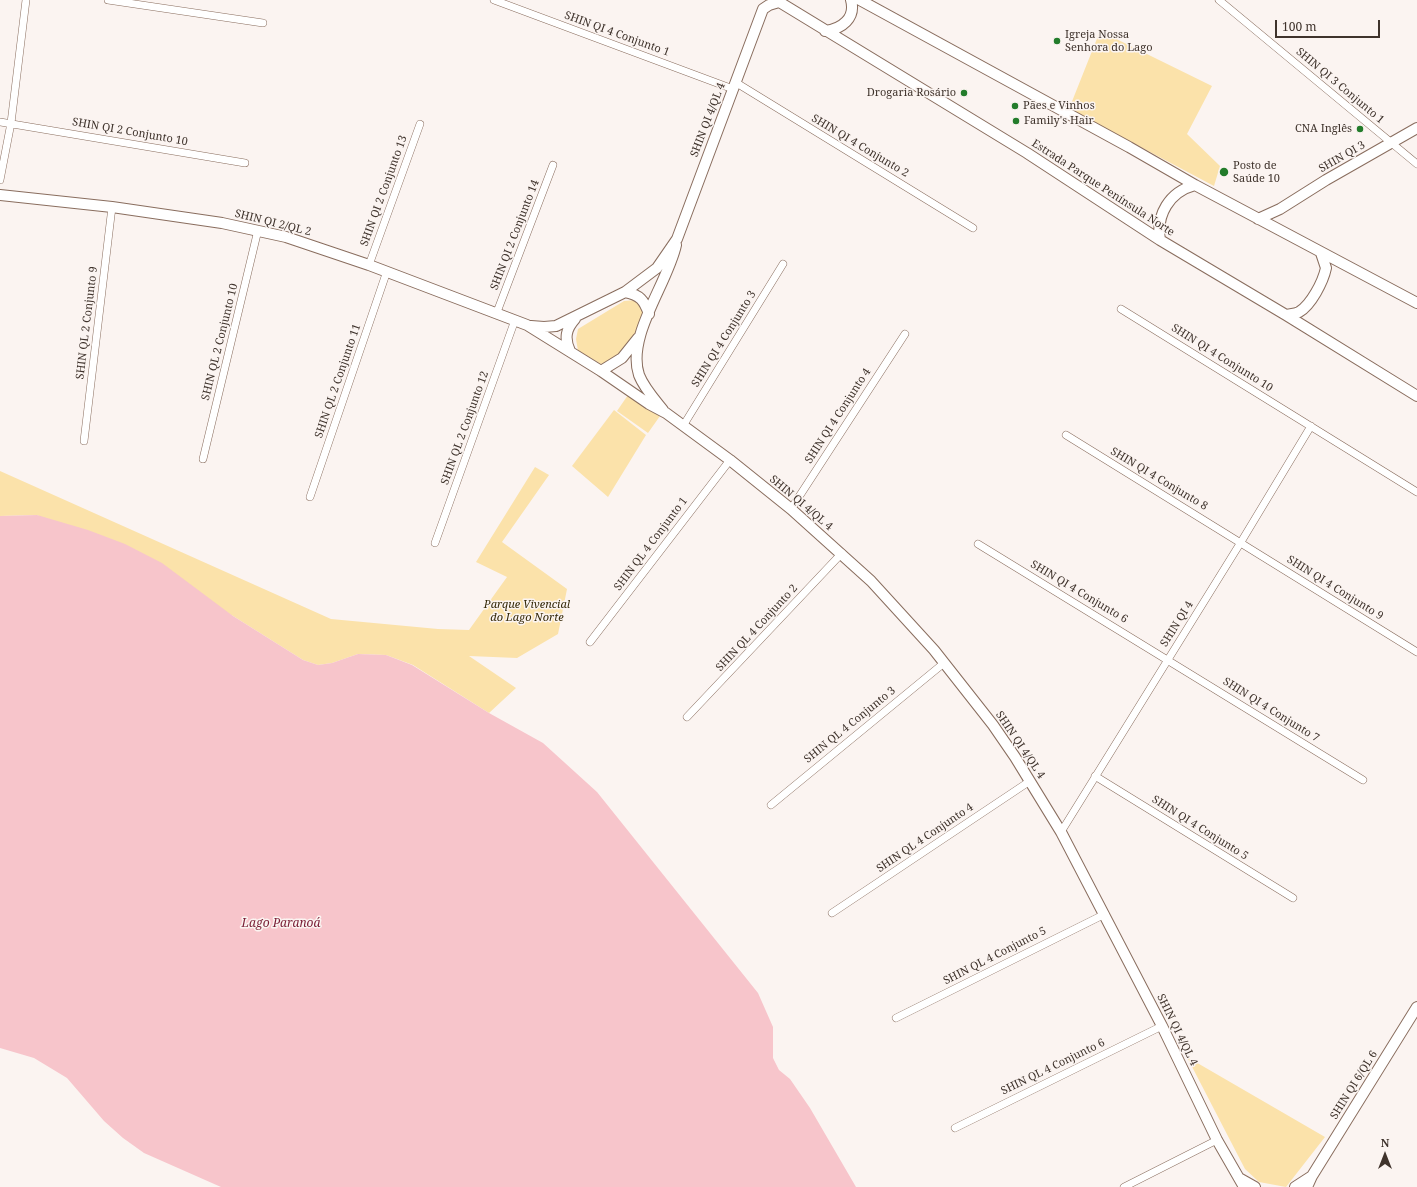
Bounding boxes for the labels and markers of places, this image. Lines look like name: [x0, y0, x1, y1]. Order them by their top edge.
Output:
place label: Igreja Nossa Senhora do Lago: [1065, 28, 1153, 54]
marker: Igreja Nossa Senhora do Lago: [1052, 36, 1062, 46]
place label: Drogaria Rosário: [867, 86, 956, 100]
marker: Drogaria Rosário: [959, 88, 969, 98]
place label: Pães e Vinhos: [1023, 99, 1095, 113]
marker: Pães e Vinhos: [1010, 101, 1020, 111]
place label: Family's Hair: [1024, 114, 1094, 128]
marker: Family's Hair: [1011, 116, 1021, 126]
place label: CNA Inglês: [1295, 122, 1352, 136]
marker: CNA Inglês: [1355, 124, 1365, 134]
place label: Posto de Saúde 10: [1233, 159, 1280, 185]
marker: Posto de Saúde 10: [1218, 166, 1230, 178]

